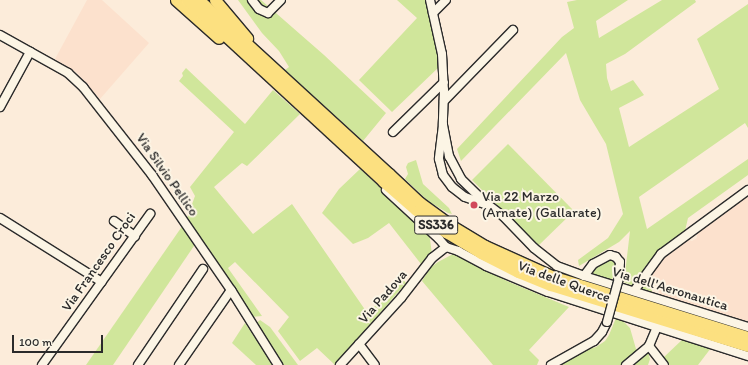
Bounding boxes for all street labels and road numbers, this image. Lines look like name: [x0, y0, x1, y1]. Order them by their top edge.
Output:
street label: Via Silvio Pellico: [132, 130, 202, 220]
street label: Via Francesco Croci: [59, 209, 139, 315]
road number: SS336: [414, 214, 458, 236]
street label: Via delle Querce: [515, 257, 613, 307]
street label: Via dell'Aeronautica: [610, 263, 730, 315]
street label: Via Padova: [355, 267, 411, 327]

